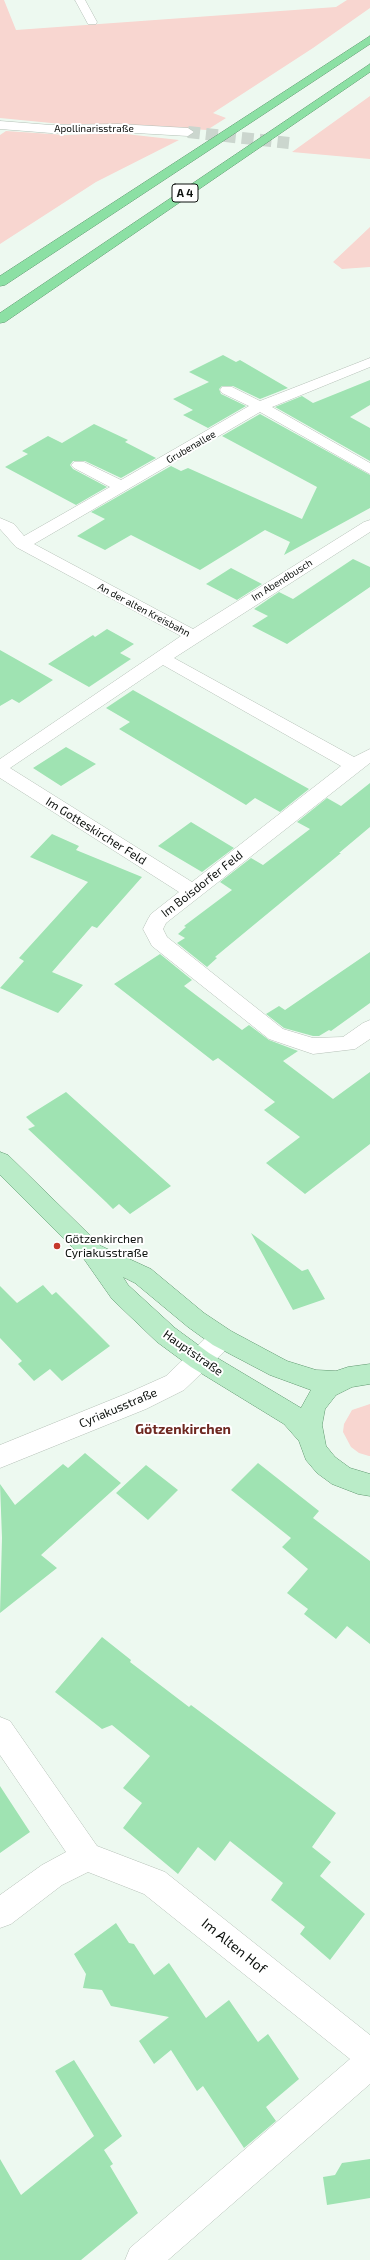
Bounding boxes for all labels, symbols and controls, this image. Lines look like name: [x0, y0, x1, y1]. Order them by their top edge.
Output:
street label: Apollinarisstraße: [54, 123, 134, 135]
road number: A 4: [172, 184, 198, 202]
street label: Grubenallee: [164, 428, 218, 466]
street label: Im Abendbusch: [249, 556, 315, 604]
street label: An der alten Kreisbahn: [96, 581, 192, 639]
street label: Im Gotteskircher Feld: [43, 794, 149, 868]
street label: Im Boisdorfer Feld: [158, 848, 246, 920]
place label: Götzenkirchen Cyriakusstraße: [65, 1232, 148, 1260]
marker: Götzenkirchen Cyriakusstraße: [52, 1241, 62, 1251]
street label: Hauptstraße: [160, 1327, 226, 1379]
street label: Cyriakusstraße: [77, 1385, 159, 1431]
district label: Götzenkirchen: [135, 1421, 231, 1437]
street label: Im Alten Hof: [198, 1915, 270, 1977]

